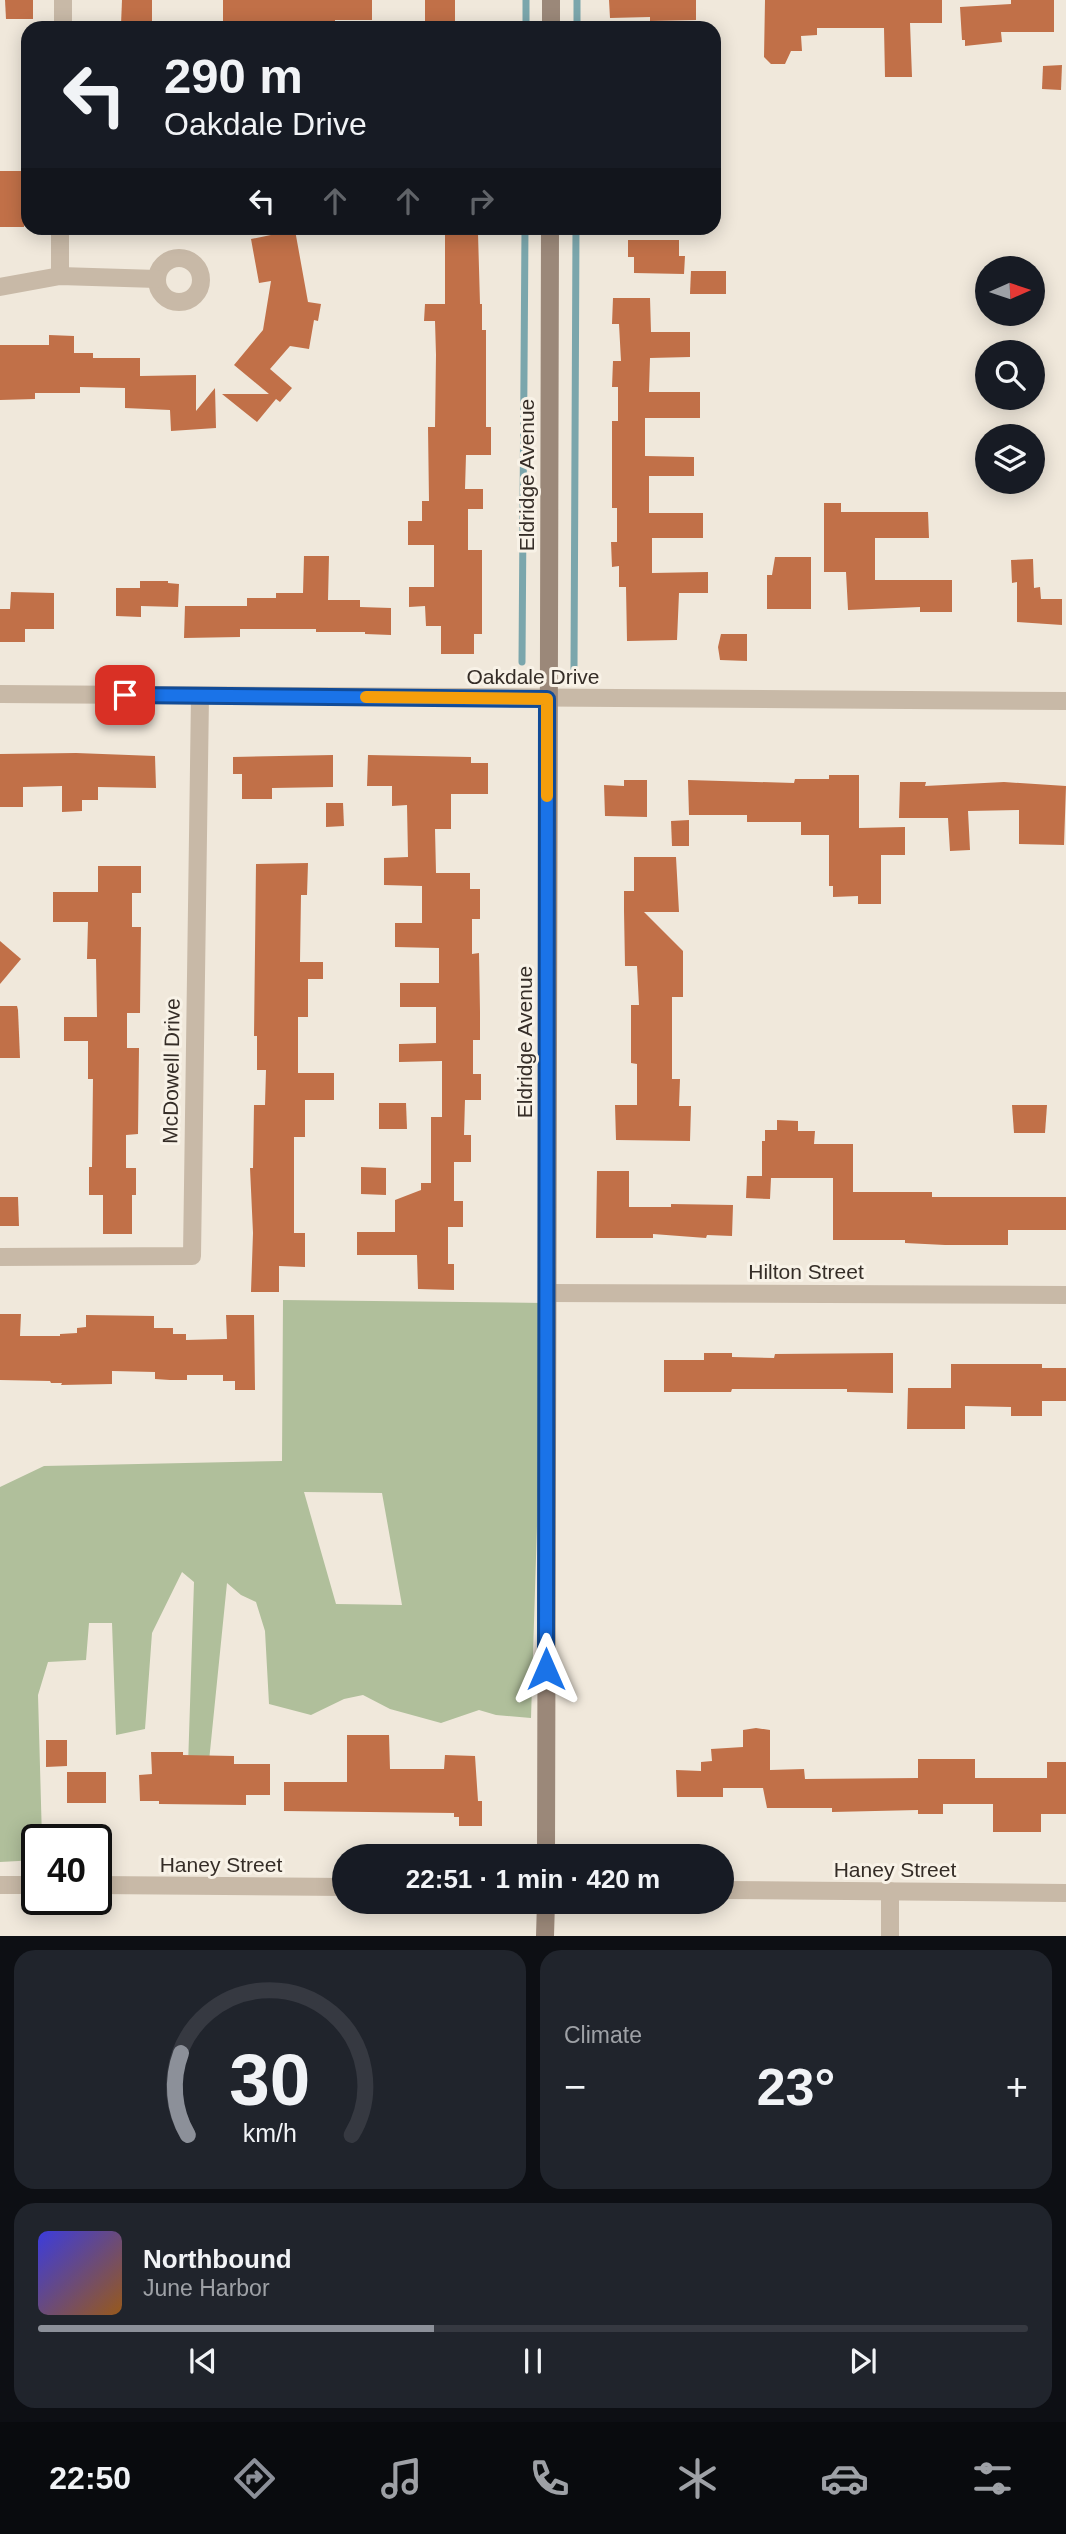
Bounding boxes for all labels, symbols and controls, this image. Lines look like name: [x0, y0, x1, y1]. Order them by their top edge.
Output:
icon: left: [49, 49, 140, 140]
text: 290 m: [164, 49, 303, 103]
text: Oakdale Drive: [164, 106, 367, 142]
icon: left: [243, 182, 281, 220]
icon: ahead: [316, 182, 354, 220]
icon: ahead: [389, 182, 427, 220]
icon: right: [462, 182, 500, 220]
north arrow: [975, 256, 1045, 326]
map controls: [975, 256, 1045, 494]
button: search: [975, 340, 1045, 410]
street label: Eldridge Avenue: [515, 399, 538, 551]
button: layers: [975, 424, 1045, 494]
pin: [95, 665, 155, 725]
street label: Oakdale Drive: [466, 665, 600, 688]
icon: arrive: [106, 676, 144, 714]
street label: Eldridge Avenue: [513, 966, 536, 1118]
street label: McDowell Drive: [158, 998, 184, 1144]
street label: Hilton Street: [748, 1260, 864, 1283]
position arrow: [509, 1632, 583, 1706]
speed limit sign: 40: [21, 1824, 112, 1915]
street label: Haney Street: [160, 1853, 282, 1876]
street label: Haney Street: [834, 1858, 956, 1881]
text: 22:51 · 1 min · 420 m: [406, 1864, 660, 1894]
text: Climate: [564, 2022, 642, 2048]
text: 30: [230, 2040, 310, 2121]
text: 23°: [757, 2058, 835, 2116]
text: −: [564, 2066, 586, 2108]
text: +: [1006, 2066, 1028, 2108]
text: km/h: [243, 2119, 297, 2147]
text: Northbound: [143, 2244, 292, 2274]
text: June Harbor: [143, 2275, 270, 2301]
icon: previous: [184, 2342, 222, 2380]
icon: pause: [514, 2342, 552, 2380]
icon: next: [844, 2342, 882, 2380]
icon: directions: [230, 2454, 279, 2503]
icon: music: [377, 2454, 426, 2503]
icon: phone: [525, 2454, 574, 2503]
icon: climate: [673, 2454, 722, 2503]
icon: car: [820, 2454, 869, 2503]
icon: filters: [968, 2454, 1017, 2503]
text: 22:50: [49, 2460, 131, 2496]

